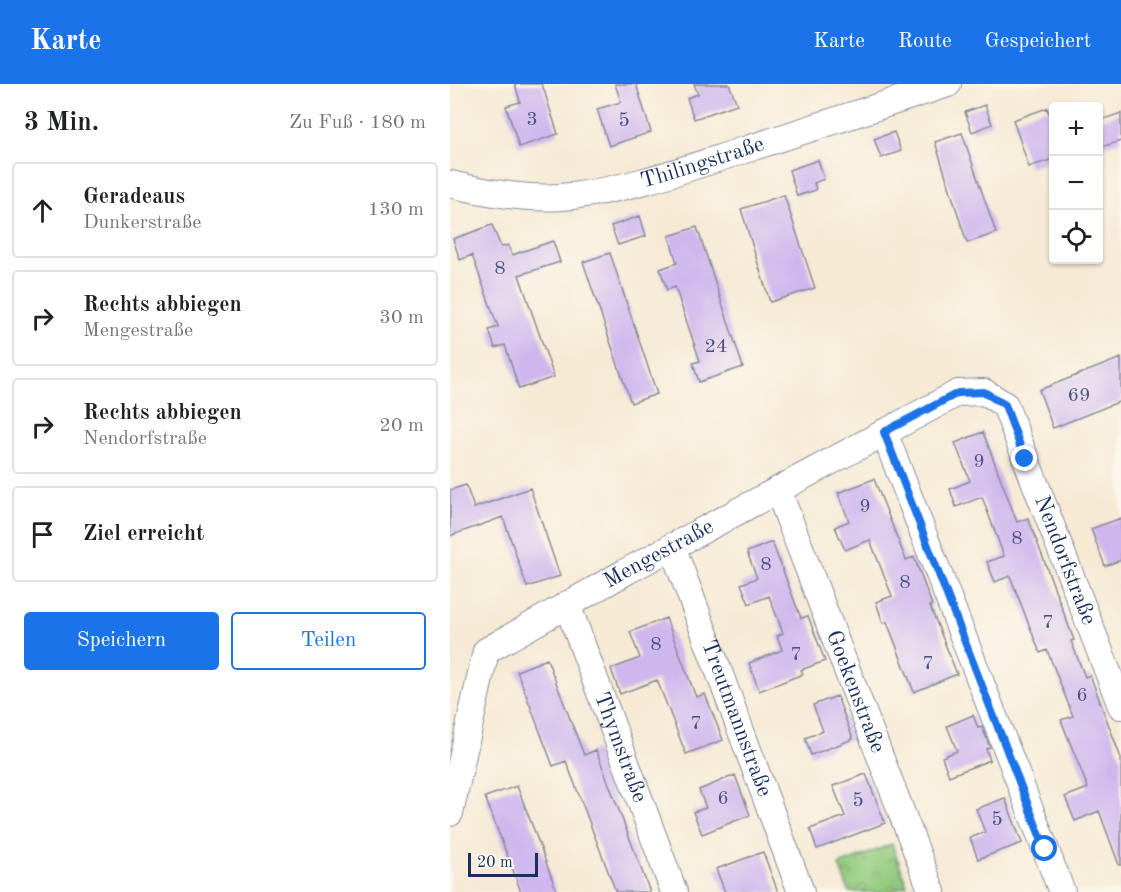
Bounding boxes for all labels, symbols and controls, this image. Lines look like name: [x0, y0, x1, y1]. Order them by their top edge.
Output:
text: Karte: [30, 28, 101, 56]
text: Karte: [813, 31, 865, 52]
text: Route: [898, 31, 952, 52]
text: Gespeichert: [985, 31, 1091, 52]
map controls: [1049, 102, 1103, 264]
button: +: [1049, 102, 1103, 156]
text: 3 Min.: [24, 110, 99, 136]
house number: 3: [526, 110, 538, 130]
house number: 5: [618, 111, 630, 131]
text: Zu Fuß · 180 m: [289, 113, 426, 133]
street label: Thilingstraße: [638, 133, 767, 193]
button: −: [1049, 156, 1103, 210]
text: Geradeaus: [83, 186, 185, 208]
icon: ahead: [26, 194, 59, 227]
text: 130 m: [368, 200, 424, 220]
button: locate: [1049, 210, 1103, 264]
text: Dunkerstraße: [83, 213, 201, 233]
house number: 8: [494, 259, 506, 279]
text: Rechts abbiegen: [83, 294, 242, 316]
icon: right: [26, 302, 59, 335]
text: 30 m: [379, 308, 424, 328]
text: Mengestraße: [83, 321, 193, 341]
house number: 24: [704, 337, 728, 357]
house number: 69: [1067, 386, 1091, 406]
text: Rechts abbiegen: [83, 402, 242, 424]
icon: right: [26, 410, 59, 443]
text: 20 m: [379, 416, 424, 436]
text: Nendorfstraße: [83, 429, 207, 449]
route end: [1011, 445, 1037, 471]
house number: 9: [973, 452, 985, 472]
street label: Nendorfstraße: [1030, 493, 1100, 628]
house number: 9: [859, 497, 871, 517]
street label: Mengestraße: [600, 516, 717, 593]
icon: arrive: [26, 518, 59, 551]
text: Ziel erreicht: [83, 523, 204, 545]
house number: 8: [1011, 529, 1023, 549]
house number: 8: [760, 555, 772, 575]
house number: 8: [899, 573, 911, 593]
button: Speichern: [24, 612, 219, 670]
button: Teilen: [231, 612, 426, 670]
house number: 7: [1042, 613, 1054, 633]
street label: Goekenstraße: [822, 627, 889, 756]
house number: 8: [650, 635, 662, 655]
street label: Treutmannstraße: [697, 637, 775, 800]
house number: 7: [790, 645, 802, 665]
house number: 7: [922, 654, 934, 674]
house number: 6: [1076, 686, 1088, 706]
street label: Thymstraße: [590, 689, 651, 805]
house number: 7: [690, 714, 702, 734]
house number: 6: [717, 789, 729, 809]
house number: 5: [852, 791, 864, 811]
house number: 5: [991, 810, 1003, 830]
route start: [1031, 835, 1057, 861]
scale bar: [468, 850, 538, 878]
text: 20 m: [477, 855, 513, 871]

